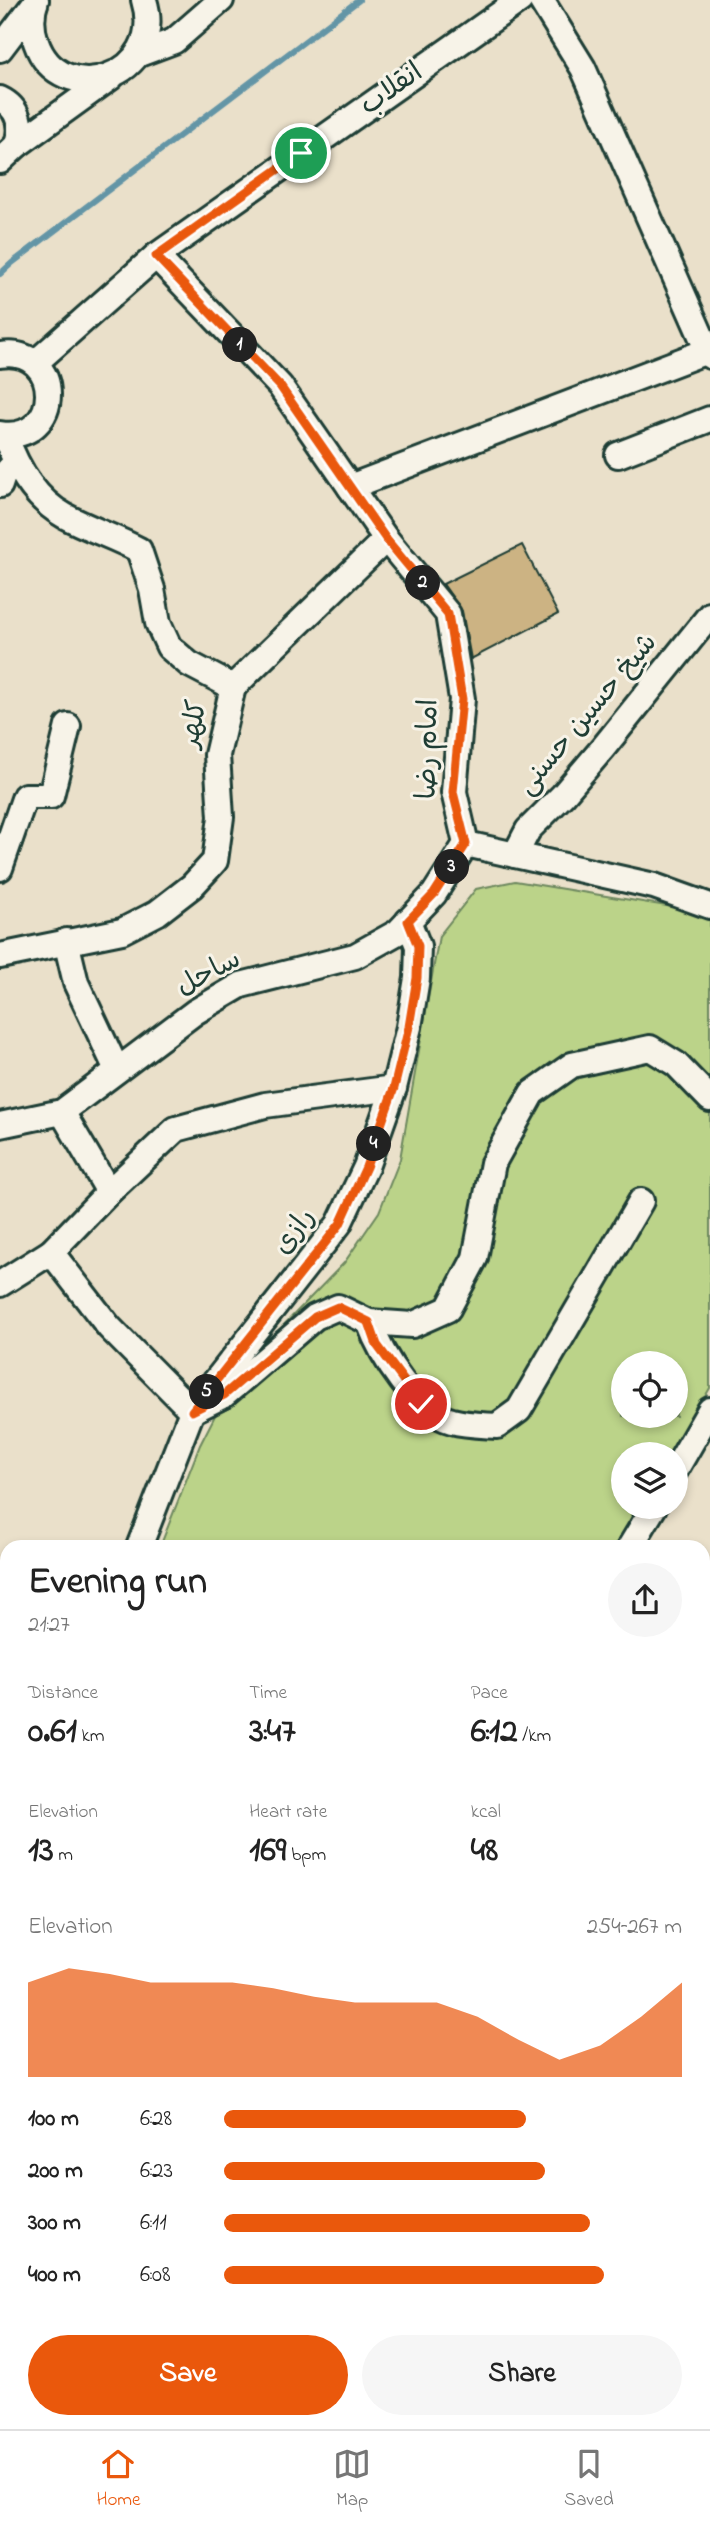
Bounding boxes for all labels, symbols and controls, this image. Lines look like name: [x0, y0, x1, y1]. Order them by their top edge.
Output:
street label: انقلاب: [352, 53, 432, 127]
pin: [271, 123, 331, 183]
icon: arrive: [282, 134, 320, 172]
pin: 1: [222, 328, 258, 362]
text: 1: [236, 331, 243, 358]
pin: 2: [406, 566, 440, 600]
text: 2: [418, 569, 427, 596]
street label: شیخ حسین حسنی: [508, 625, 668, 805]
street label: کلهر: [170, 697, 220, 753]
street label: امام رضا: [408, 698, 450, 800]
pin: 3: [434, 850, 470, 884]
text: 3: [448, 853, 455, 880]
street label: ساحل: [169, 940, 249, 1008]
pin: 4: [356, 1126, 392, 1162]
text: 4: [370, 1130, 377, 1157]
street label: رازی: [264, 1200, 326, 1264]
map controls: [611, 1351, 688, 1519]
button: locate: [611, 1351, 688, 1428]
pin: 5: [190, 1374, 224, 1410]
pin: [391, 1374, 451, 1434]
text: 5: [201, 1378, 212, 1405]
icon: check: [402, 1385, 440, 1423]
button: layers: [611, 1442, 688, 1519]
text: Evening run: [28, 1555, 207, 1611]
button: share: [608, 1563, 682, 1637]
text: 21:27: [28, 1609, 70, 1642]
text: Distance: [28, 1680, 98, 1707]
text: Time: [249, 1680, 287, 1707]
text: Pace: [471, 1680, 508, 1707]
text: 0.61: [28, 1707, 77, 1758]
text: 3:47: [249, 1707, 296, 1758]
text: 6:12: [471, 1707, 518, 1758]
text: km: [77, 1723, 105, 1750]
text: /km: [518, 1723, 551, 1750]
text: Elevation: [28, 1799, 98, 1826]
text: Heart rate: [249, 1799, 327, 1826]
text: kcal: [471, 1799, 501, 1826]
text: 13: [28, 1826, 54, 1877]
text: 169: [249, 1826, 286, 1877]
text: 48: [471, 1826, 498, 1877]
text: m: [54, 1842, 73, 1869]
text: bpm: [286, 1842, 326, 1869]
text: Elevation: [28, 1911, 113, 1944]
text: 254–267 m: [587, 1911, 682, 1944]
text: 100 m: [28, 2103, 79, 2136]
text: 6:28: [140, 2103, 172, 2136]
text: 200 m: [28, 2155, 83, 2188]
text: 6:23: [140, 2155, 173, 2188]
text: 300 m: [28, 2207, 81, 2240]
text: 6:11: [140, 2207, 167, 2240]
text: 400 m: [28, 2259, 81, 2292]
text: 6:08: [140, 2259, 171, 2292]
button: Save: [28, 2335, 348, 2415]
button: Share: [362, 2335, 682, 2415]
tab: Home: [96, 2445, 141, 2514]
tab: Map: [333, 2445, 371, 2514]
tab: Saved: [564, 2445, 614, 2514]

